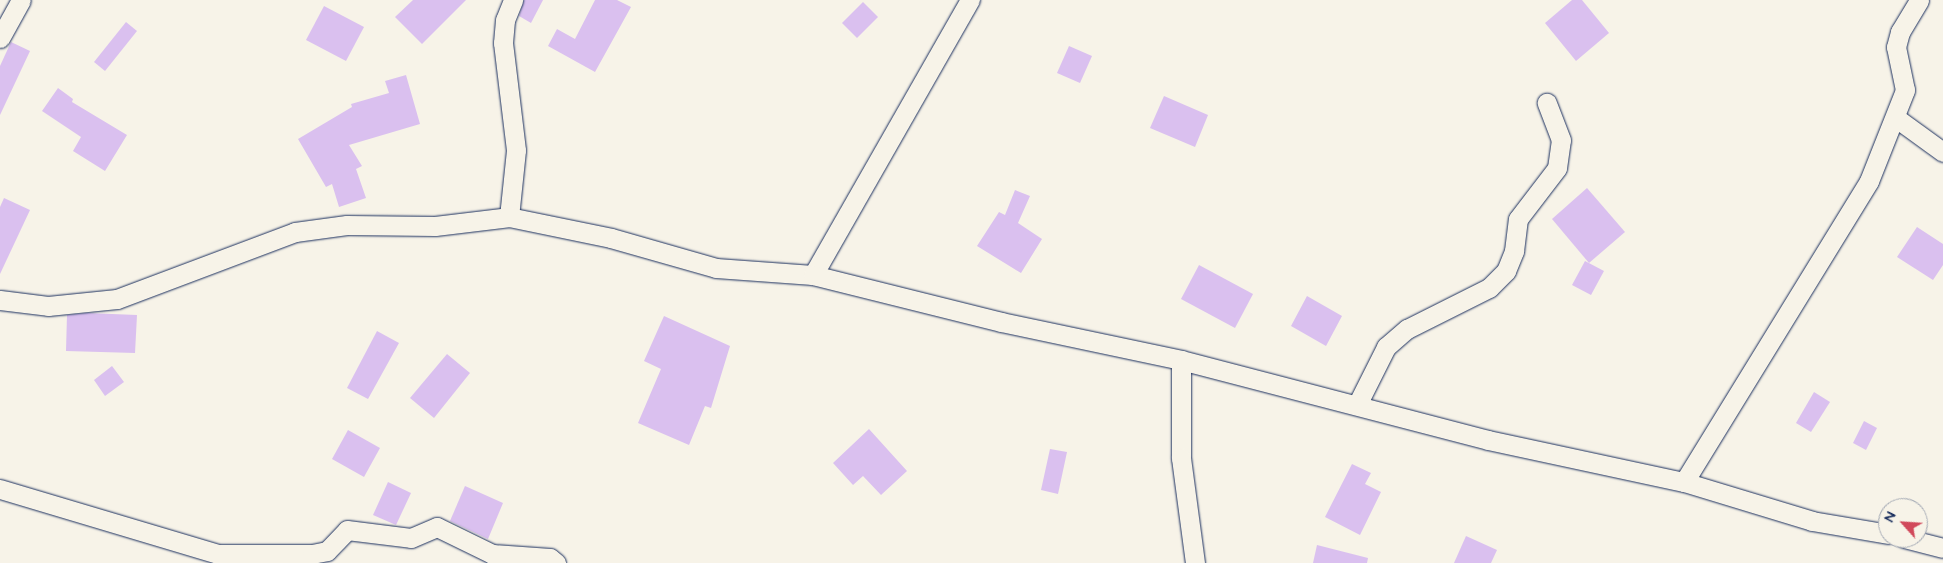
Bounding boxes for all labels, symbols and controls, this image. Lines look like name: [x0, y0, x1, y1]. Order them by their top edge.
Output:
north arrow: [1878, 498, 1928, 548]
text: N: [1880, 509, 1901, 525]

